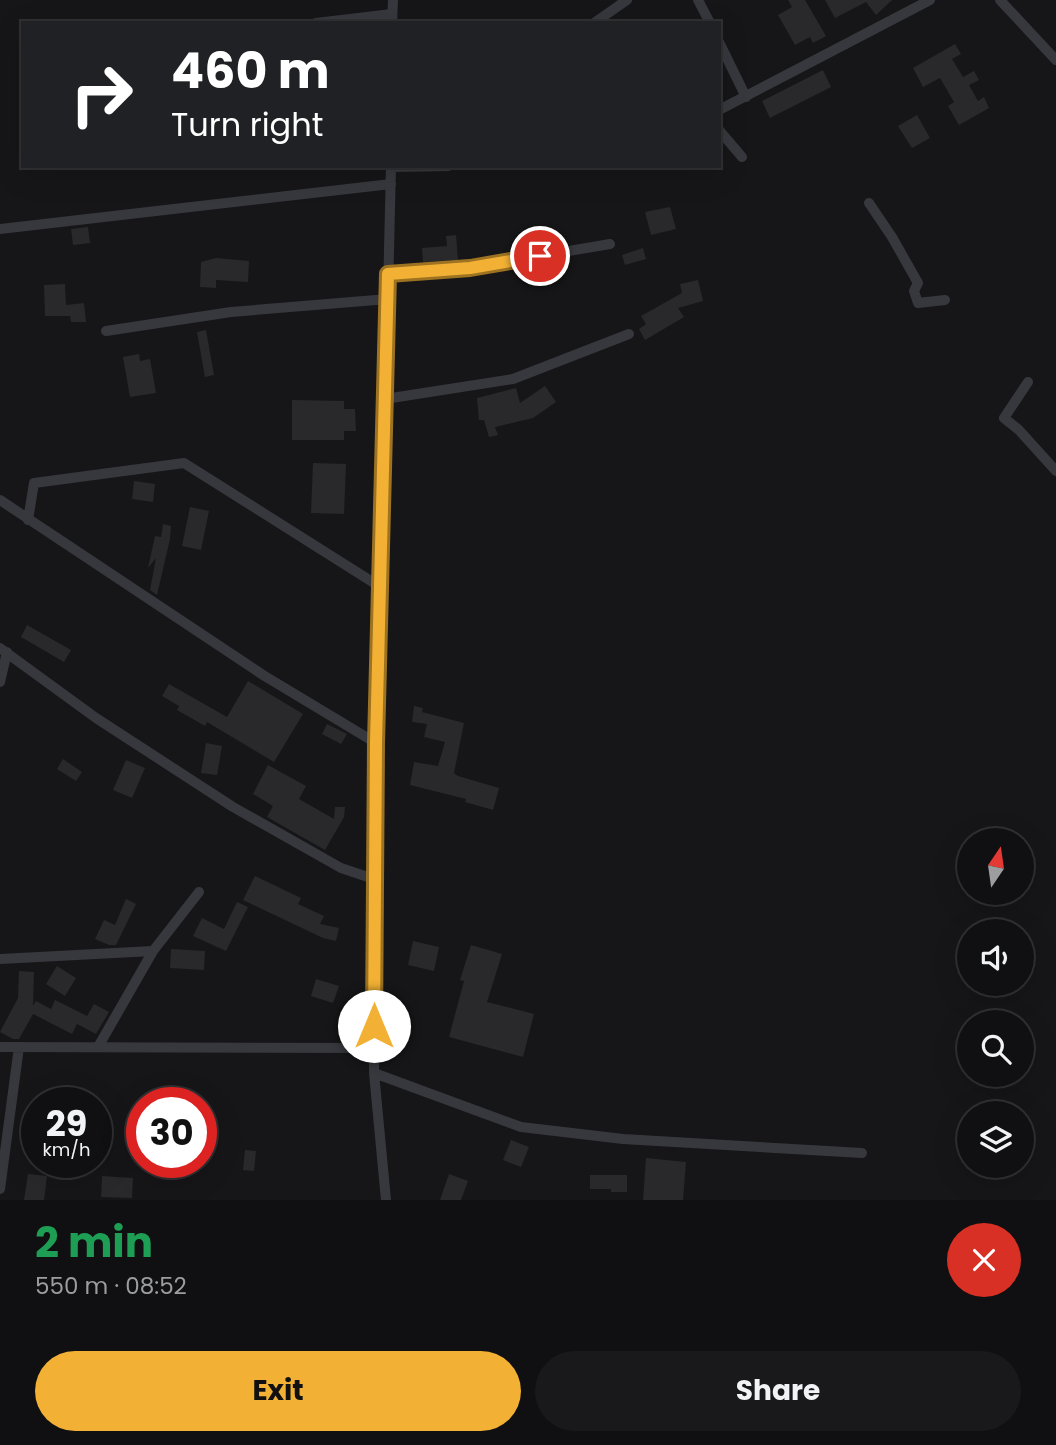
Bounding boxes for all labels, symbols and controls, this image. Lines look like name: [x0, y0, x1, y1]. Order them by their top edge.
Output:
text: 460 m: [171, 37, 330, 105]
icon: right: [56, 49, 147, 140]
text: Turn right: [171, 102, 323, 147]
pin: [510, 226, 570, 286]
icon: arrive: [521, 237, 559, 275]
north arrow: [957, 828, 1034, 905]
map controls: [957, 828, 1034, 1178]
button: sound: [957, 919, 1034, 996]
position arrow: [337, 989, 411, 1063]
button: search: [957, 1010, 1034, 1087]
speed limit sign: 30: [126, 1087, 217, 1178]
text: 29: [46, 1099, 87, 1148]
button: layers: [957, 1101, 1034, 1178]
text: km/h: [43, 1137, 90, 1162]
text: 2 min: [35, 1213, 153, 1272]
button: close: [947, 1223, 1021, 1297]
text: 550 m · 08:52: [35, 1270, 187, 1302]
button: Exit: [35, 1351, 521, 1431]
button: Share: [535, 1351, 1021, 1431]

